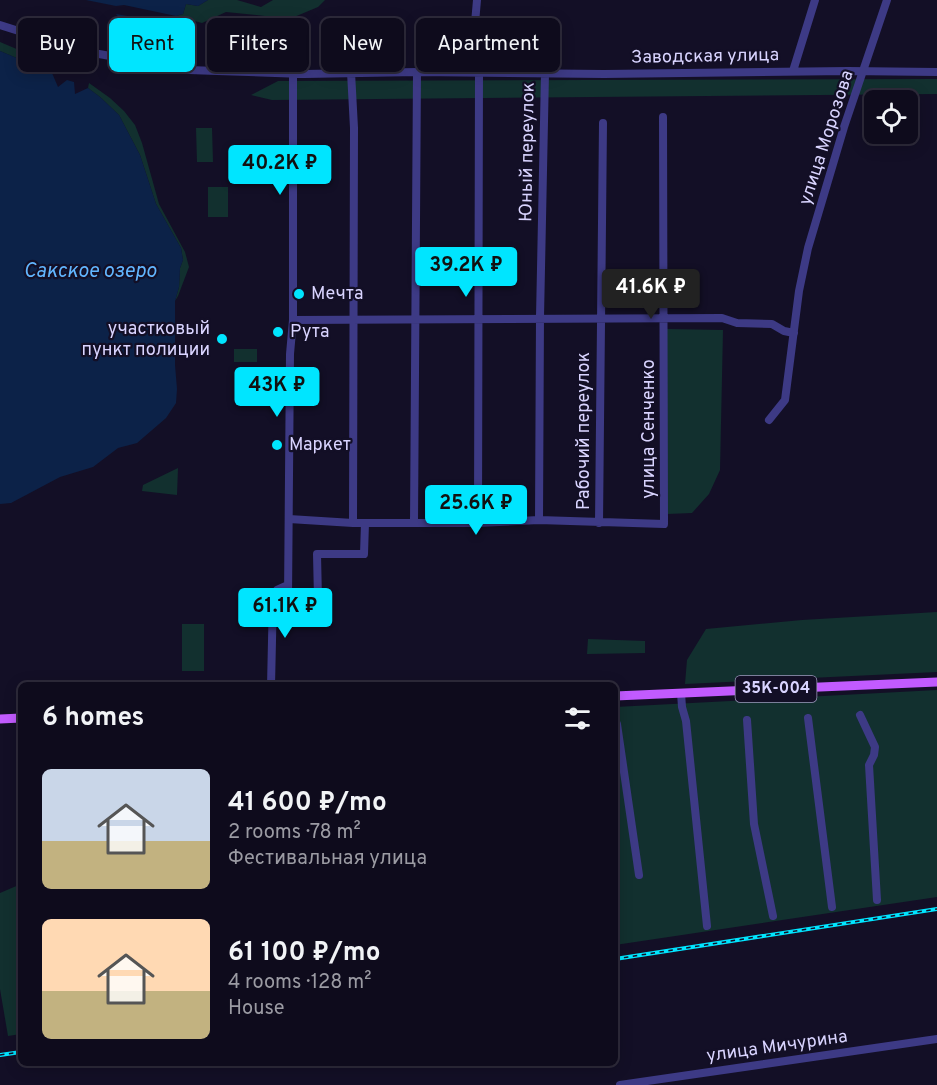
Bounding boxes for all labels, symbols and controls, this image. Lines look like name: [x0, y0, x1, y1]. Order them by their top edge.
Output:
chip: Buy: [18, 18, 97, 72]
chip: Rent: [109, 18, 195, 72]
chip: Filters: [207, 18, 309, 72]
chip: New: [321, 18, 404, 72]
chip: Apartment: [416, 18, 560, 72]
street label: Заводская улица: [631, 44, 779, 70]
street label: улица Морозова: [794, 68, 860, 208]
street label: Юный переулок: [515, 82, 541, 222]
map controls: [864, 90, 918, 144]
button: locate: [864, 90, 918, 144]
pin: 40.2K ₽: [225, 145, 335, 196]
text: 40.2K ₽: [242, 151, 318, 177]
pin: 39.2K ₽: [411, 247, 521, 298]
text: 39.2K ₽: [429, 253, 503, 279]
water label: Сакское озеро: [24, 259, 157, 285]
pin: 41.6K ₽: [596, 269, 706, 320]
text: 41.6K ₽: [616, 275, 686, 301]
place label: Мечта: [311, 283, 364, 306]
marker: Мечта: [292, 287, 306, 301]
place label: участковый пункт полиции: [82, 318, 210, 362]
place label: Рута: [290, 321, 330, 344]
marker: Рута: [271, 325, 285, 339]
marker: участковый пункт полиции: [215, 332, 229, 346]
street label: Рабочий переулок: [573, 352, 596, 510]
street label: улица Сенченко: [638, 359, 661, 499]
pin: 43K ₽: [235, 367, 319, 418]
text: 43K ₽: [248, 373, 306, 399]
place label: Маркет: [289, 434, 351, 457]
marker: Маркет: [270, 438, 284, 452]
pin: 25.6K ₽: [421, 485, 531, 536]
text: 25.6K ₽: [439, 491, 513, 517]
pin: 61.1K ₽: [230, 588, 340, 639]
text: 61.1K ₽: [252, 594, 318, 620]
road number: 35К-004: [736, 676, 816, 702]
text: 6 homes: [42, 702, 144, 735]
icon: filters: [561, 702, 594, 735]
text: 41 600 ₽/mo: [228, 787, 387, 820]
icon: home: [90, 793, 162, 865]
text: 2 rooms · 78 m²: [228, 820, 361, 846]
text: Фестивальная улица: [228, 846, 427, 872]
text: 61 100 ₽/mo: [228, 937, 380, 970]
icon: home: [90, 943, 162, 1015]
text: 4 rooms · 128 m²: [228, 970, 371, 996]
text: House: [228, 996, 284, 1022]
street label: улица Мичурина: [705, 1026, 849, 1068]

